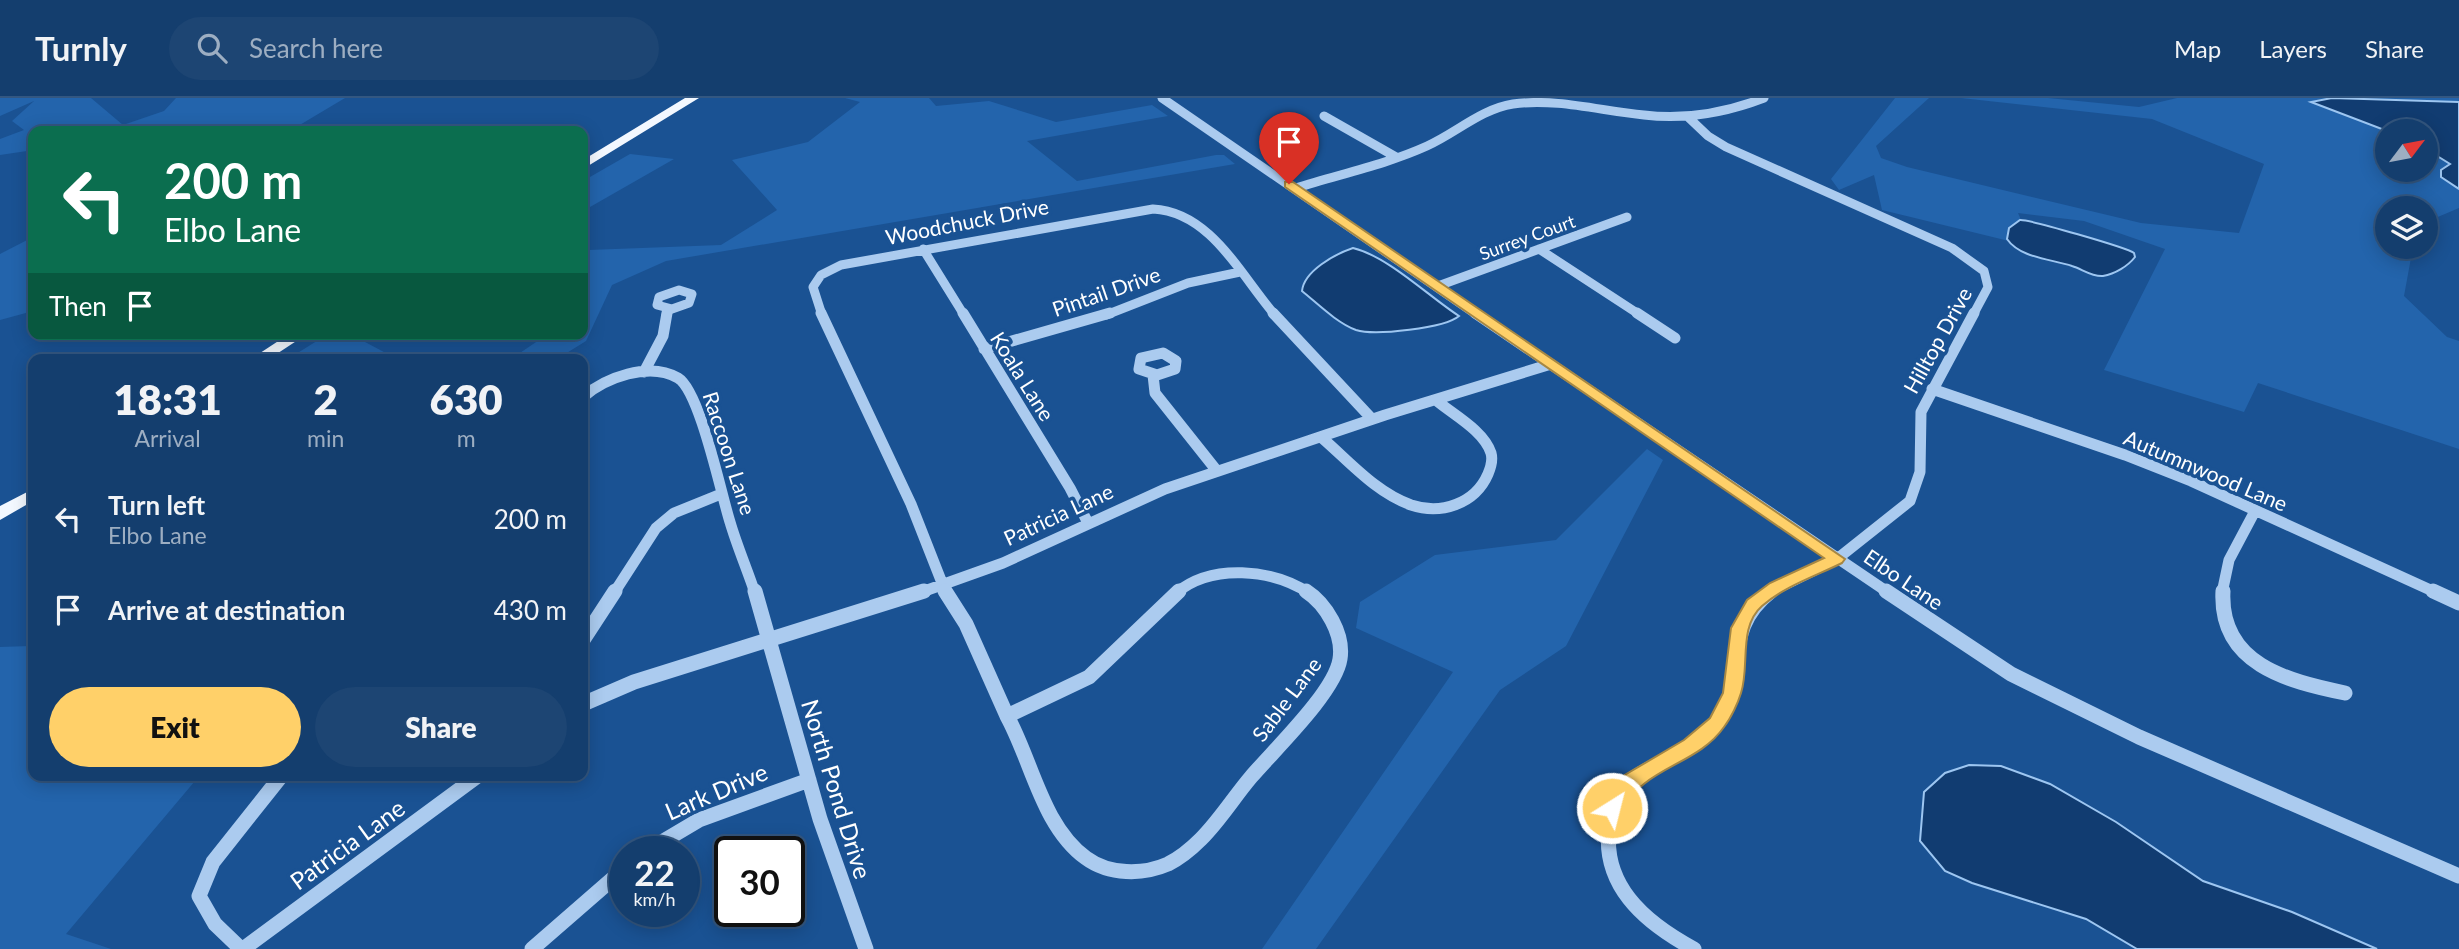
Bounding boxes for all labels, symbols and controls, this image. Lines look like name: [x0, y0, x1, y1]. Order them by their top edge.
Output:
search box: [169, 17, 659, 80]
text: Turnly: [35, 28, 127, 68]
icon: search: [193, 29, 231, 67]
text: Search here: [249, 32, 383, 64]
text: Map: [2174, 34, 2221, 63]
text: Layers: [2259, 34, 2327, 63]
text: Share: [2365, 34, 2424, 63]
pin: [1259, 112, 1319, 184]
north arrow: [2375, 119, 2438, 182]
map controls: [2375, 119, 2438, 259]
icon: arrive: [1270, 123, 1308, 161]
text: 200 m: [164, 151, 302, 209]
icon: left: [49, 154, 140, 245]
street label: Woodchuck Drive: [883, 193, 1051, 249]
button: layers: [2375, 196, 2438, 259]
street label: Surrey Court: [1476, 209, 1578, 264]
text: Elbo Lane: [164, 210, 301, 249]
street label: Pintail Drive: [1049, 261, 1163, 321]
street label: Hilltop Drive: [1898, 283, 1976, 397]
icon: arrive: [121, 287, 159, 325]
text: Then: [49, 290, 107, 322]
street label: Koala Lane: [986, 327, 1060, 425]
text: 18:31: [113, 374, 222, 424]
text: 2: [314, 374, 338, 424]
text: 630: [430, 374, 503, 424]
street label: Raccoon Lane: [698, 388, 762, 518]
text: Arrival: [134, 424, 201, 452]
text: min: [307, 424, 344, 452]
text: m: [457, 424, 476, 452]
street label: Autumnwood Lane: [2120, 424, 2292, 516]
street label: Patricia Lane: [999, 478, 1117, 550]
text: Turn left: [108, 489, 205, 521]
icon: left: [49, 500, 87, 538]
text: 200 m: [494, 503, 567, 535]
text: Elbo Lane: [108, 521, 207, 549]
street label: Elbo Lane: [1860, 543, 1948, 615]
icon: arrive: [49, 591, 87, 629]
text: Arrive at destination: [108, 594, 345, 626]
text: 430 m: [494, 594, 567, 626]
street label: Sable Lane: [1246, 652, 1326, 746]
button: Exit: [49, 687, 301, 767]
button: Share: [315, 687, 567, 767]
street label: North Pond Drive: [796, 696, 878, 882]
street label: Lark Drive: [660, 756, 772, 826]
position arrow: [1575, 771, 1649, 845]
street label: Patricia Lane: [284, 793, 410, 895]
speed limit sign: 30: [714, 836, 805, 927]
text: 22: [634, 851, 675, 893]
text: km/h: [633, 888, 676, 910]

